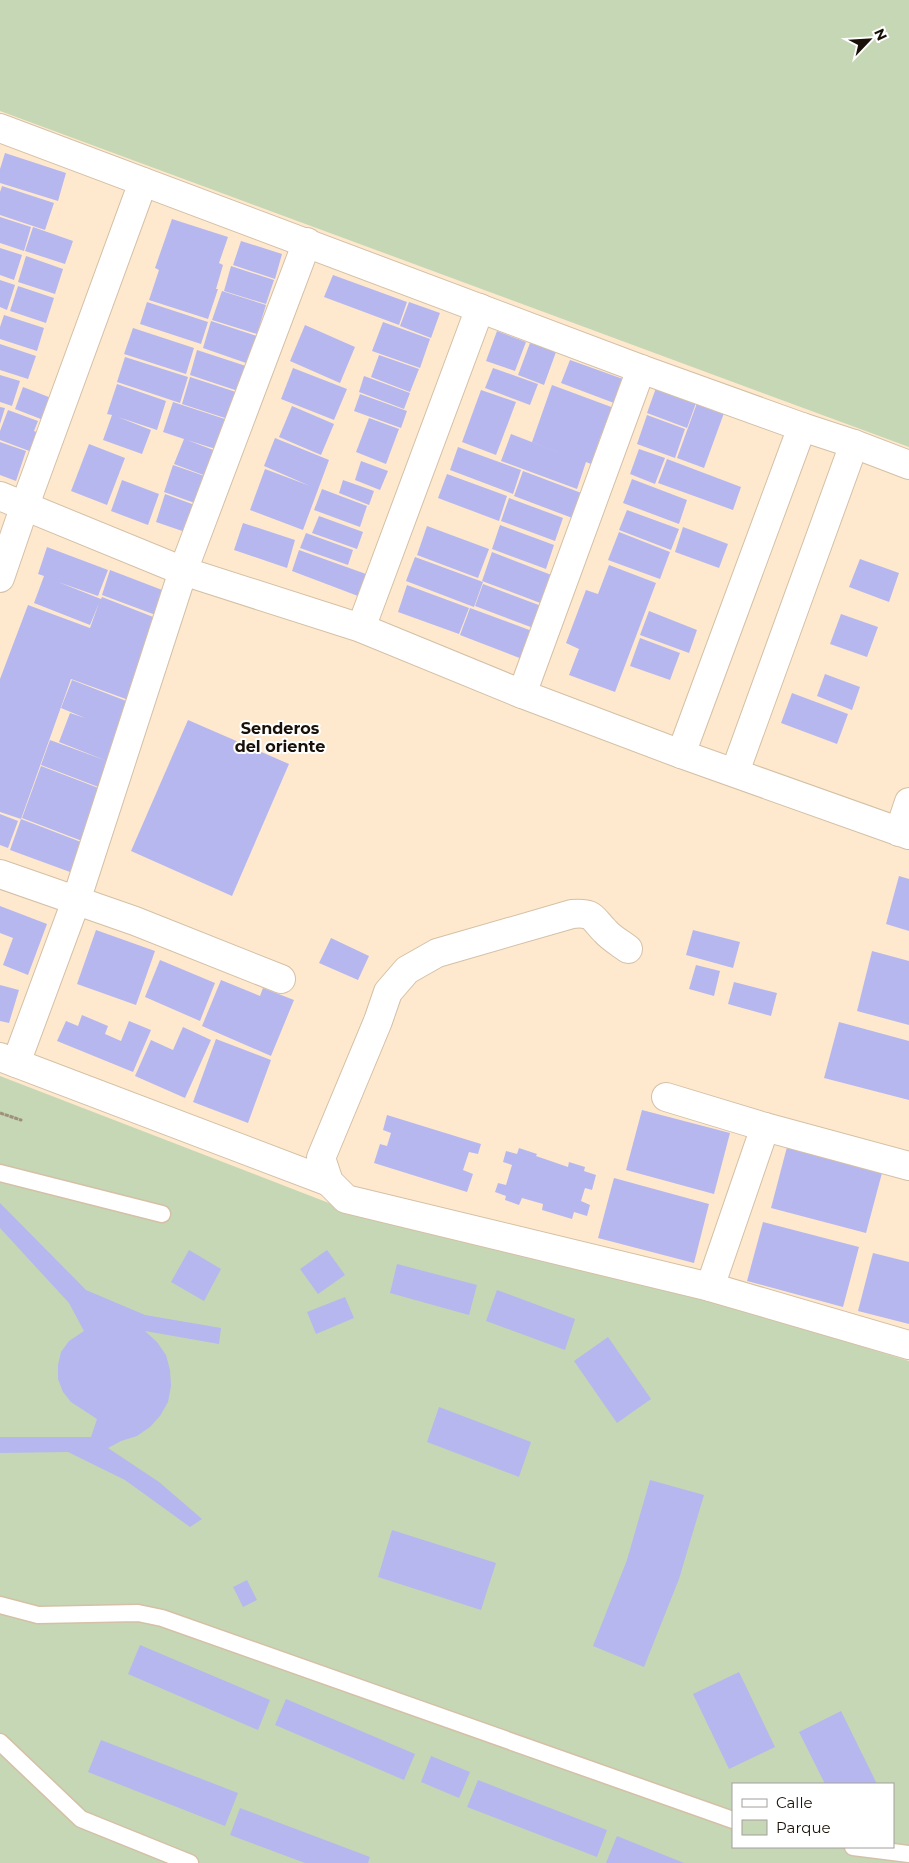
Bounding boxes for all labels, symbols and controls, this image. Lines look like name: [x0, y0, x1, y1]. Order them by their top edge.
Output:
north arrow: [844, 15, 894, 65]
text: N: [870, 26, 891, 43]
district label: Senderos del oriente: [235, 719, 325, 756]
legend: [732, 1783, 894, 1848]
text: Calle: [776, 1793, 813, 1812]
text: Parque: [776, 1818, 831, 1837]

